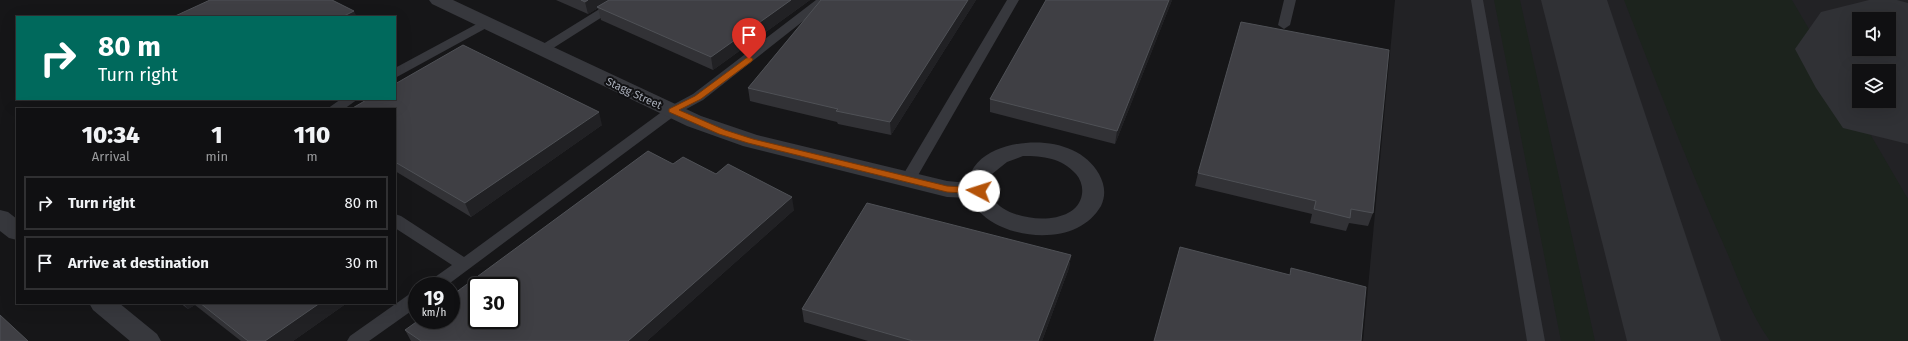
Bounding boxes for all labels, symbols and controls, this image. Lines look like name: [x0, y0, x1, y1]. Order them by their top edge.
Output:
map controls: [1852, 12, 1896, 108]
button: sound: [1852, 12, 1896, 56]
pin: [732, 18, 766, 59]
icon: arrive: [738, 24, 760, 46]
text: 80 m: [98, 30, 161, 63]
icon: right: [32, 32, 84, 84]
text: Turn right: [98, 64, 178, 86]
button: layers: [1852, 64, 1896, 108]
street label: Stagg Street: [604, 75, 664, 112]
text: 10:34: [82, 121, 140, 149]
text: 1: [211, 121, 223, 149]
text: 110: [294, 121, 330, 149]
text: Arrival: [92, 149, 130, 164]
text: min: [206, 149, 228, 164]
text: m: [306, 149, 318, 164]
position arrow: [958, 170, 1000, 212]
icon: right: [34, 192, 56, 214]
text: Turn right: [68, 194, 135, 212]
text: 80 m: [345, 194, 378, 212]
icon: arrive: [34, 252, 56, 274]
text: Arrive at destination: [68, 254, 209, 272]
text: 30 m: [345, 254, 378, 272]
speed limit sign: 30: [468, 277, 520, 329]
text: 19: [424, 286, 444, 310]
text: km/h: [422, 307, 446, 319]

